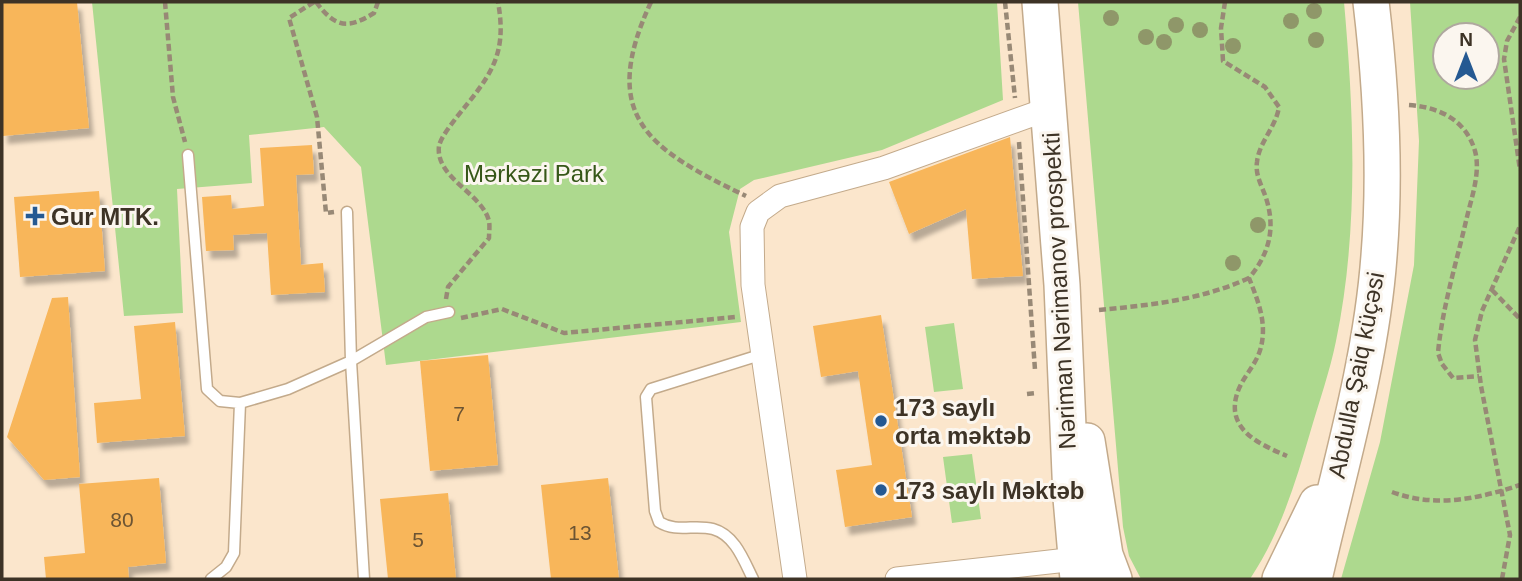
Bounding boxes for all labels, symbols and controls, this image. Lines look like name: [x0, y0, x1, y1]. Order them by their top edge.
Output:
north arrow: [1431, 21, 1501, 91]
text: N: [1459, 29, 1473, 50]
street label: Nəriman Nərimanov prospekti: [1037, 132, 1081, 450]
park label: Mərkəzi Park: [464, 160, 605, 187]
place label: Gur MTK.: [51, 203, 159, 230]
marker: Gur MTK.: [25, 206, 45, 226]
street label: Abdulla Şaiq küçəsi: [1323, 270, 1389, 480]
place label: 173 saylı orta məktəb: [895, 394, 1031, 449]
house number: 7: [453, 402, 465, 425]
marker: 173 saylı orta məktəb: [873, 413, 889, 429]
place label: 173 saylı Məktəb: [895, 477, 1084, 504]
marker: 173 saylı Məktəb: [873, 482, 889, 498]
house number: 80: [110, 508, 134, 531]
house number: 13: [568, 521, 592, 544]
house number: 5: [412, 528, 424, 551]

